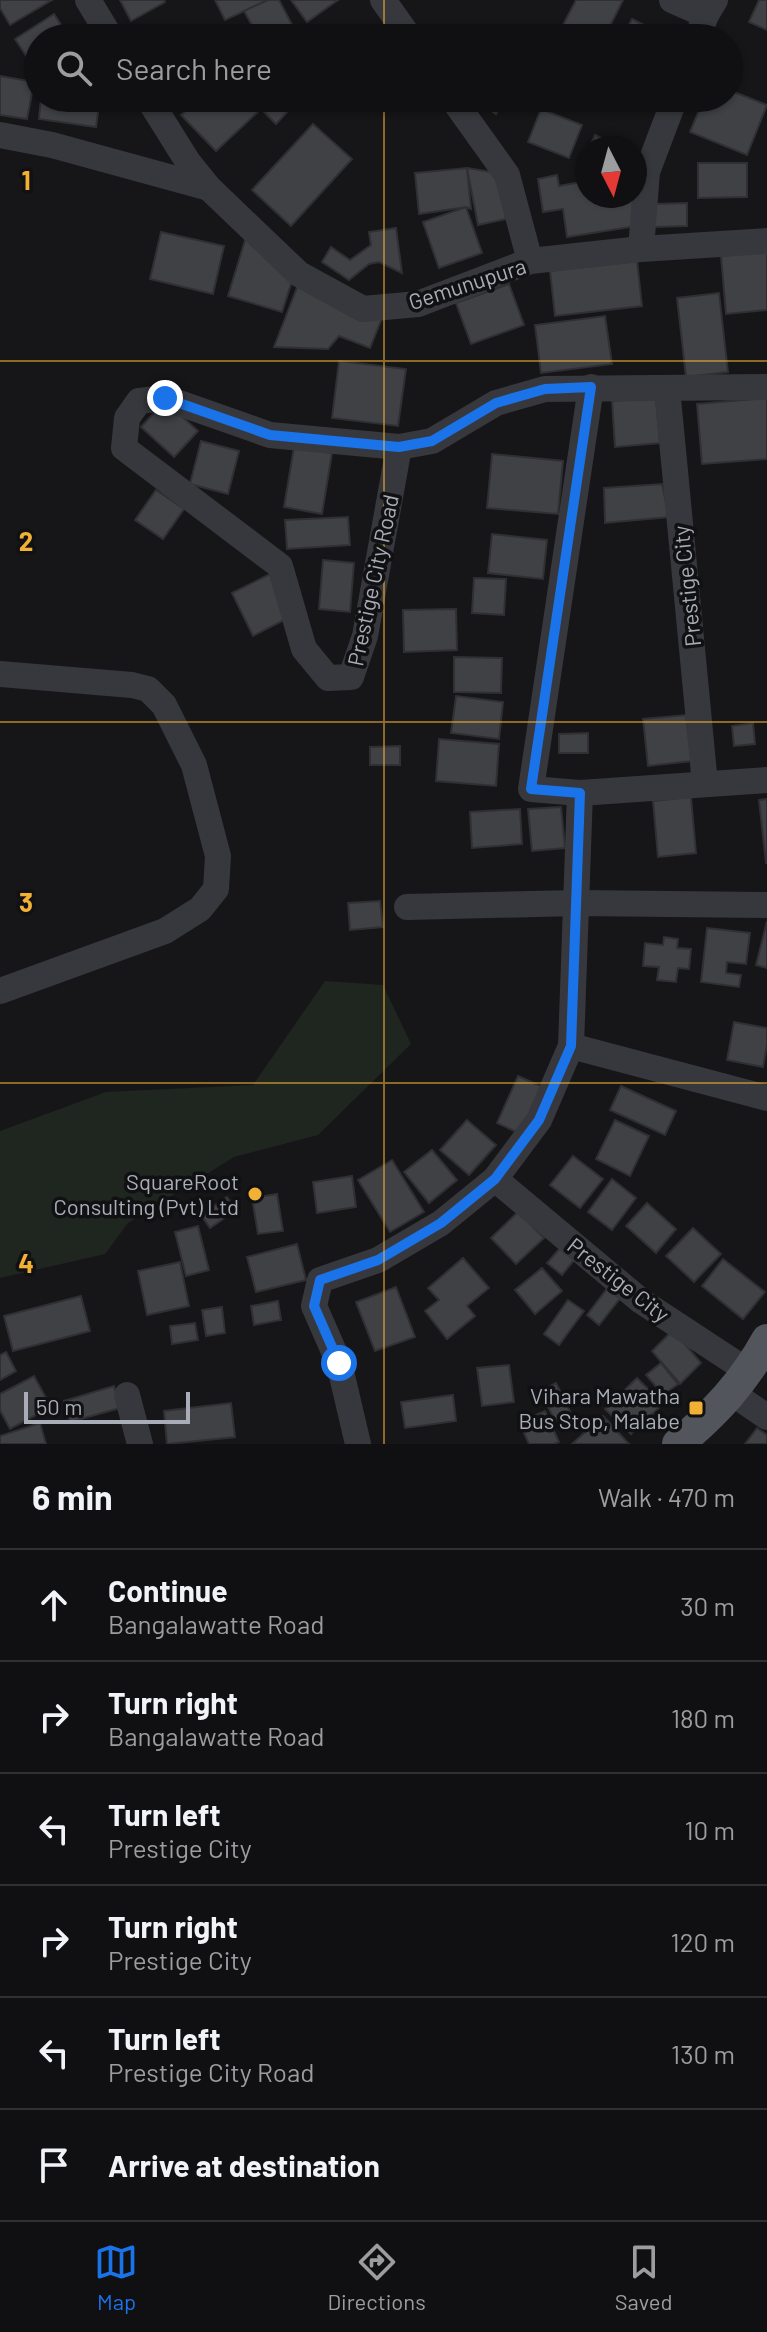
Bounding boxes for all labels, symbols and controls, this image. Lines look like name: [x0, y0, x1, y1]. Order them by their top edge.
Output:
search box: [24, 24, 743, 112]
icon: search: [52, 46, 96, 90]
text: Search here: [116, 50, 272, 86]
north arrow: [575, 136, 647, 208]
text: 1: [21, 164, 31, 195]
street label: Gemunupura: [405, 252, 529, 314]
route end: [147, 380, 183, 416]
street label: Prestige City Road: [341, 492, 403, 668]
street label: Prestige City: [667, 524, 705, 648]
text: 2: [19, 525, 33, 556]
text: 3: [19, 886, 33, 917]
place label: SquareRoot Consulting (Pvt) Ltd: [53, 1168, 239, 1219]
marker: SquareRoot Consulting (Pvt) Ltd: [246, 1185, 264, 1203]
street label: Prestige City: [563, 1231, 675, 1327]
text: 4: [18, 1247, 34, 1278]
route start: [321, 1345, 357, 1381]
place label: Vihara Mawatha Bus Stop, Malabe: [518, 1382, 680, 1433]
scale bar: [24, 1388, 190, 1424]
text: 50 m: [36, 1393, 82, 1419]
marker: Vihara Mawatha Bus Stop, Malabe: [687, 1399, 705, 1417]
text: 6 min: [32, 1476, 113, 1517]
text: Walk · 470 m: [598, 1481, 735, 1512]
text: Continue: [108, 1572, 228, 1608]
icon: ahead: [32, 1583, 76, 1627]
text: 30 m: [680, 1590, 735, 1621]
text: Bangalawatte Road: [108, 1608, 324, 1639]
text: Turn right: [108, 1684, 238, 1720]
icon: right: [32, 1695, 76, 1739]
text: 180 m: [671, 1702, 735, 1733]
text: Bangalawatte Road: [108, 1720, 324, 1751]
text: Turn left: [108, 1796, 221, 1832]
icon: left: [32, 1807, 76, 1851]
text: 10 m: [685, 1814, 735, 1845]
text: Prestige City: [108, 1832, 252, 1863]
text: Turn right: [108, 1908, 238, 1944]
icon: right: [32, 1919, 76, 1963]
text: 120 m: [671, 1926, 735, 1957]
text: Prestige City: [108, 1944, 252, 1975]
text: Turn left: [108, 2020, 221, 2056]
icon: left: [32, 2031, 76, 2075]
text: 130 m: [671, 2038, 735, 2069]
text: Prestige City Road: [108, 2056, 314, 2087]
icon: arrive: [32, 2143, 76, 2187]
text: Arrive at destination: [108, 2147, 380, 2183]
tab: Map: [94, 2240, 138, 2314]
tab: Directions: [327, 2240, 426, 2314]
tab: Saved: [615, 2240, 672, 2314]

